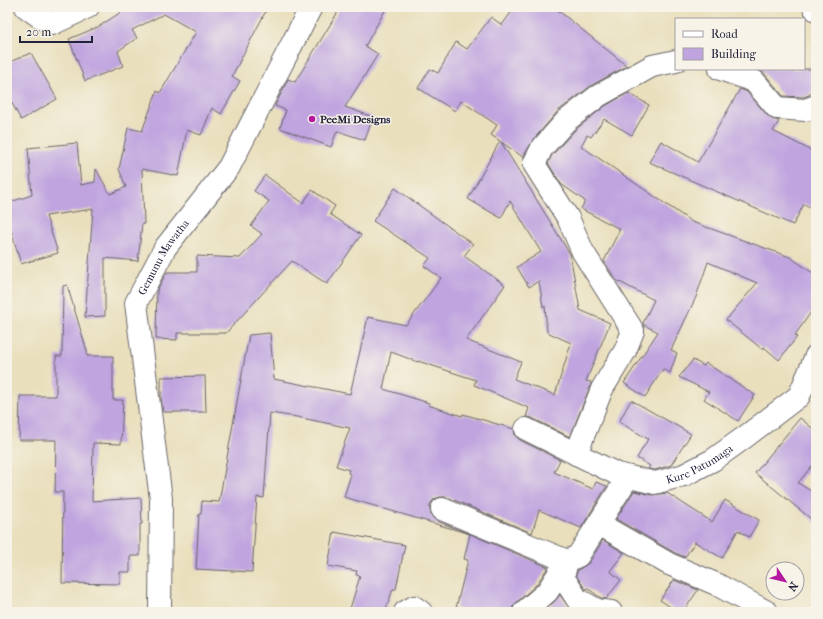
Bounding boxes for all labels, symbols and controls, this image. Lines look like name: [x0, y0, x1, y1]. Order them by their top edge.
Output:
scale bar: [20, 18, 92, 44]
legend: [675, 18, 805, 70]
text: 20 m: [26, 25, 51, 39]
text: Road: [711, 27, 738, 41]
text: Building: [711, 47, 756, 61]
place label: PeeMi Designs: [320, 113, 390, 126]
marker: PeeMi Designs: [307, 114, 317, 124]
street label: Gemunu Mawatha: [135, 216, 192, 297]
street label: Kure Patumaga: [665, 441, 736, 486]
north arrow: [765, 561, 805, 601]
text: N: [785, 579, 801, 594]

